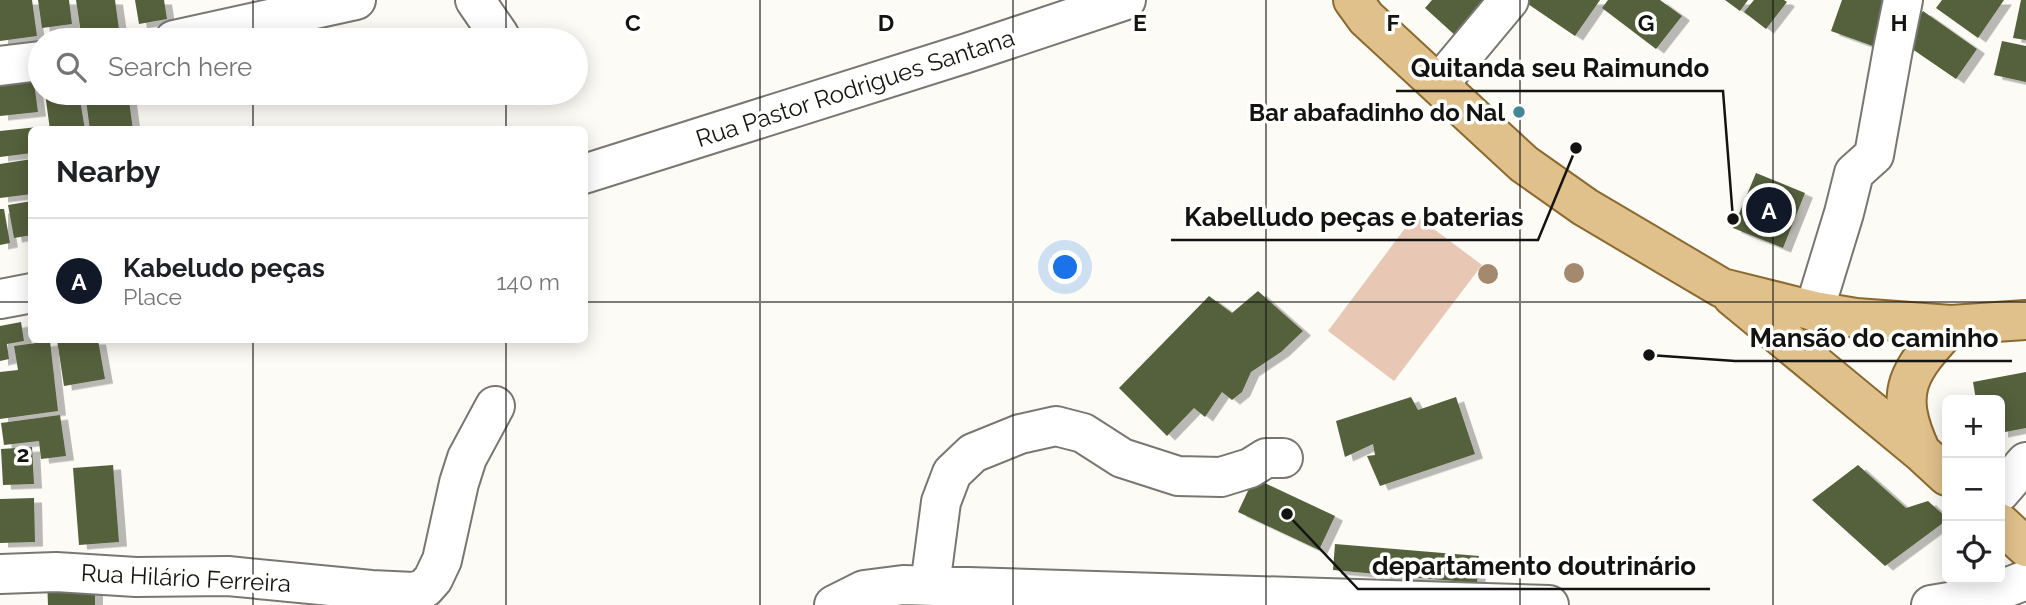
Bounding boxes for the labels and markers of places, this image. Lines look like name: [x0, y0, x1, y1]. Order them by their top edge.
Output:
callout: Quitanda seu Raimundo: [1396, 44, 1723, 91]
place label: Bar abafadinho do Nal: [1249, 98, 1505, 127]
marker: Bar abafadinho do Nal: [1511, 104, 1527, 120]
pin: A: [1746, 184, 1792, 236]
callout: Kabelludo peças e baterias: [1171, 193, 1538, 240]
callout: Mansão do caminho: [1735, 314, 2012, 361]
callout: departamento doutrinário: [1358, 542, 1710, 589]

